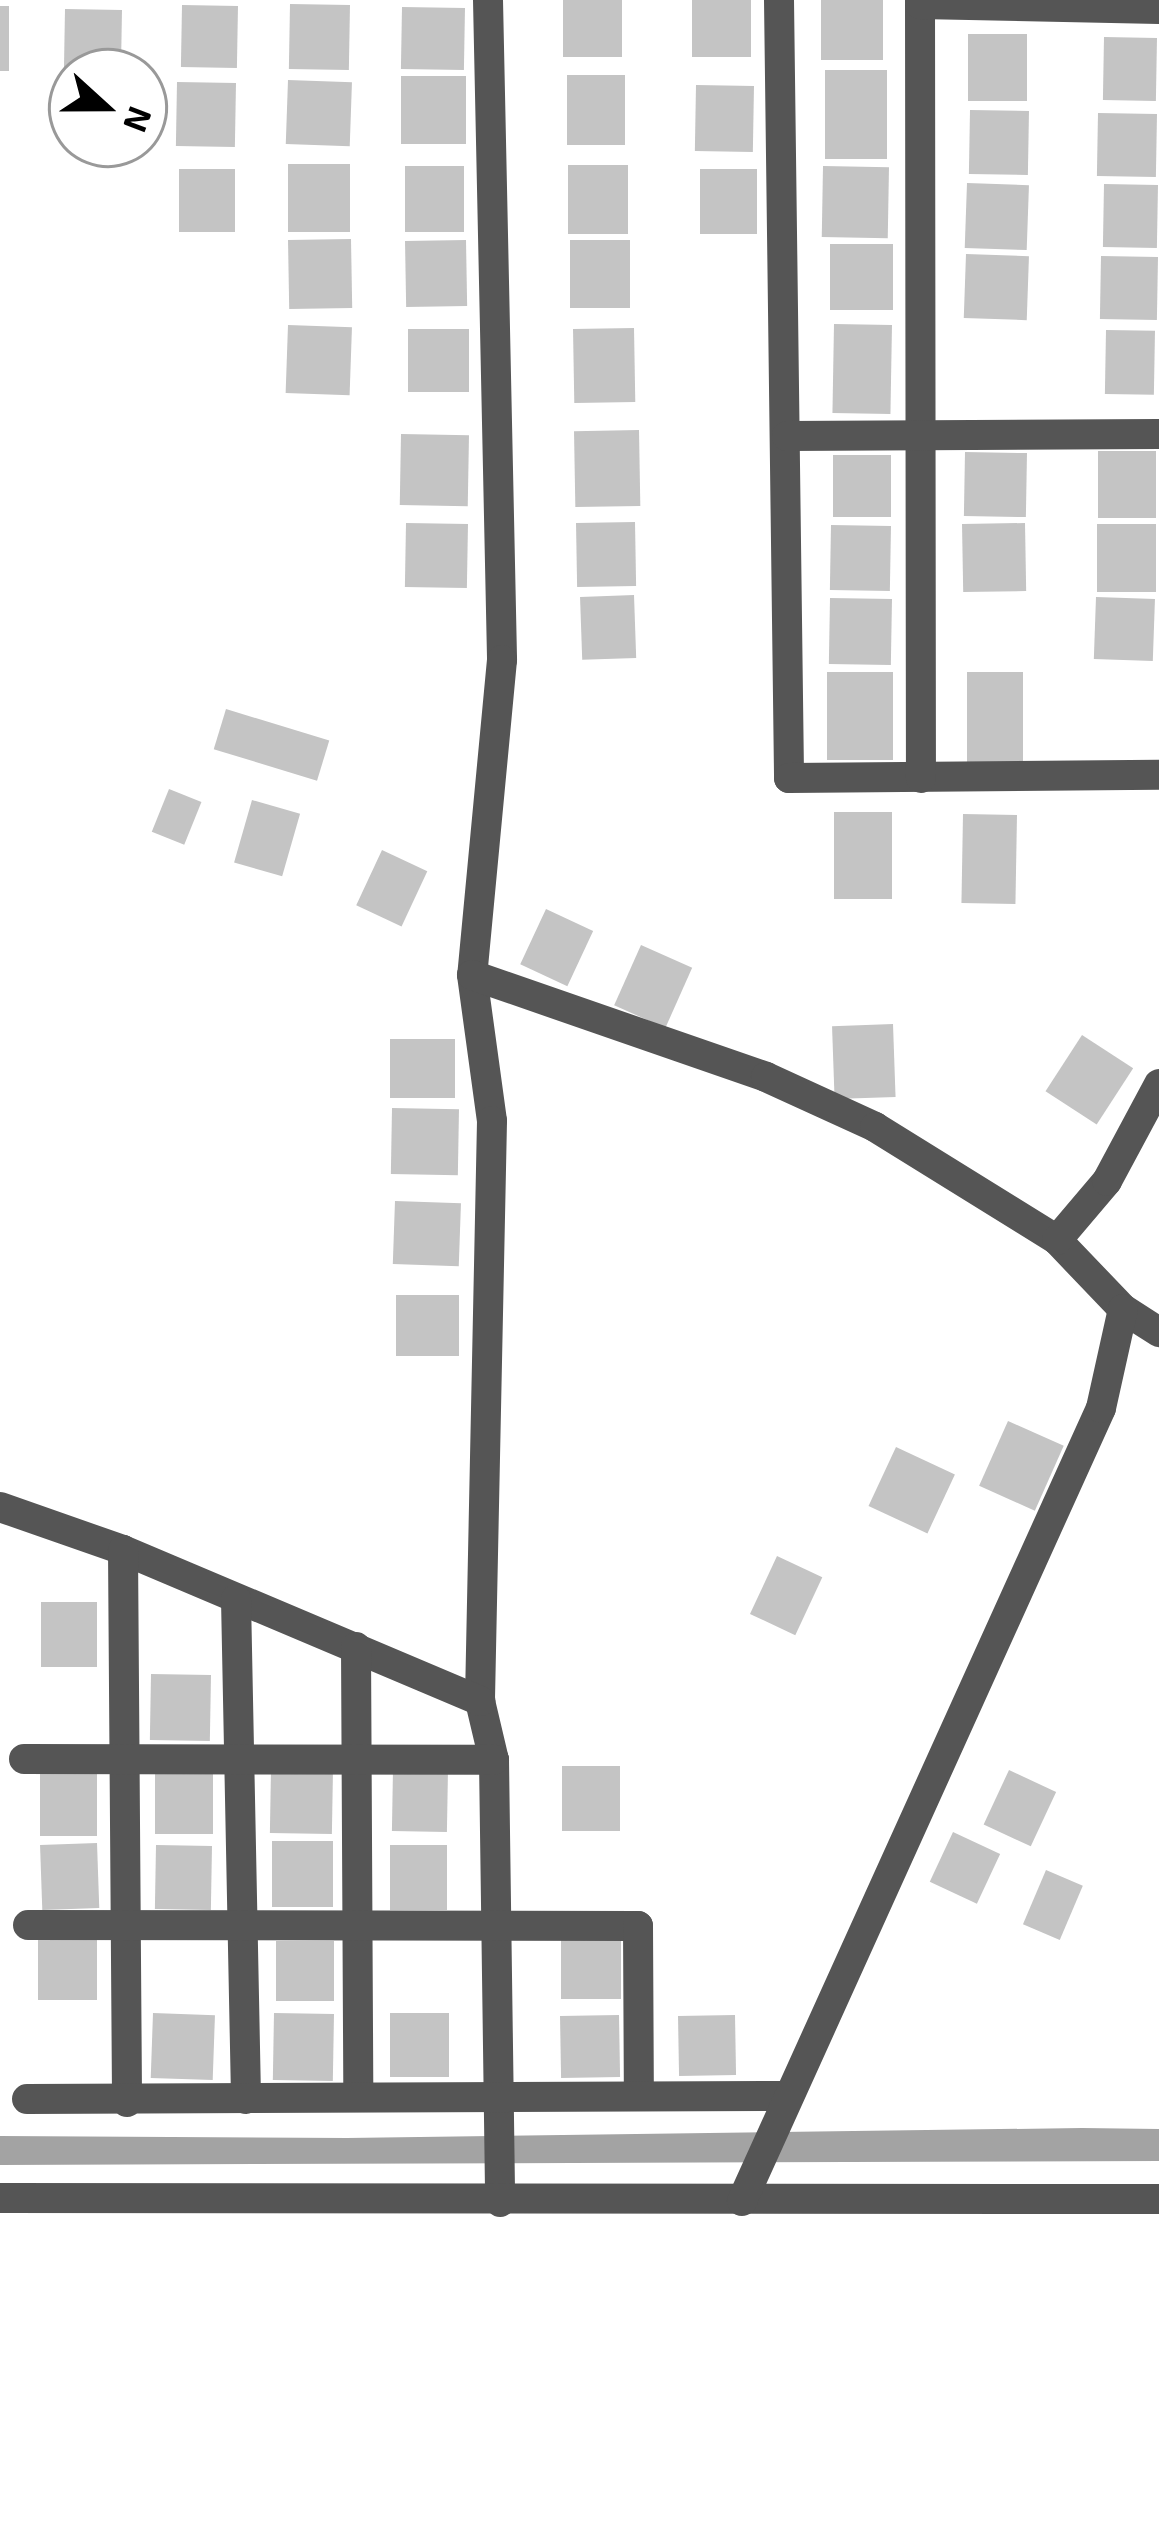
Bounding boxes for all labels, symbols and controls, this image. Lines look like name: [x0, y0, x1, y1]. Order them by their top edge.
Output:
north arrow: [48, 48, 168, 168]
text: N: [116, 102, 162, 138]

